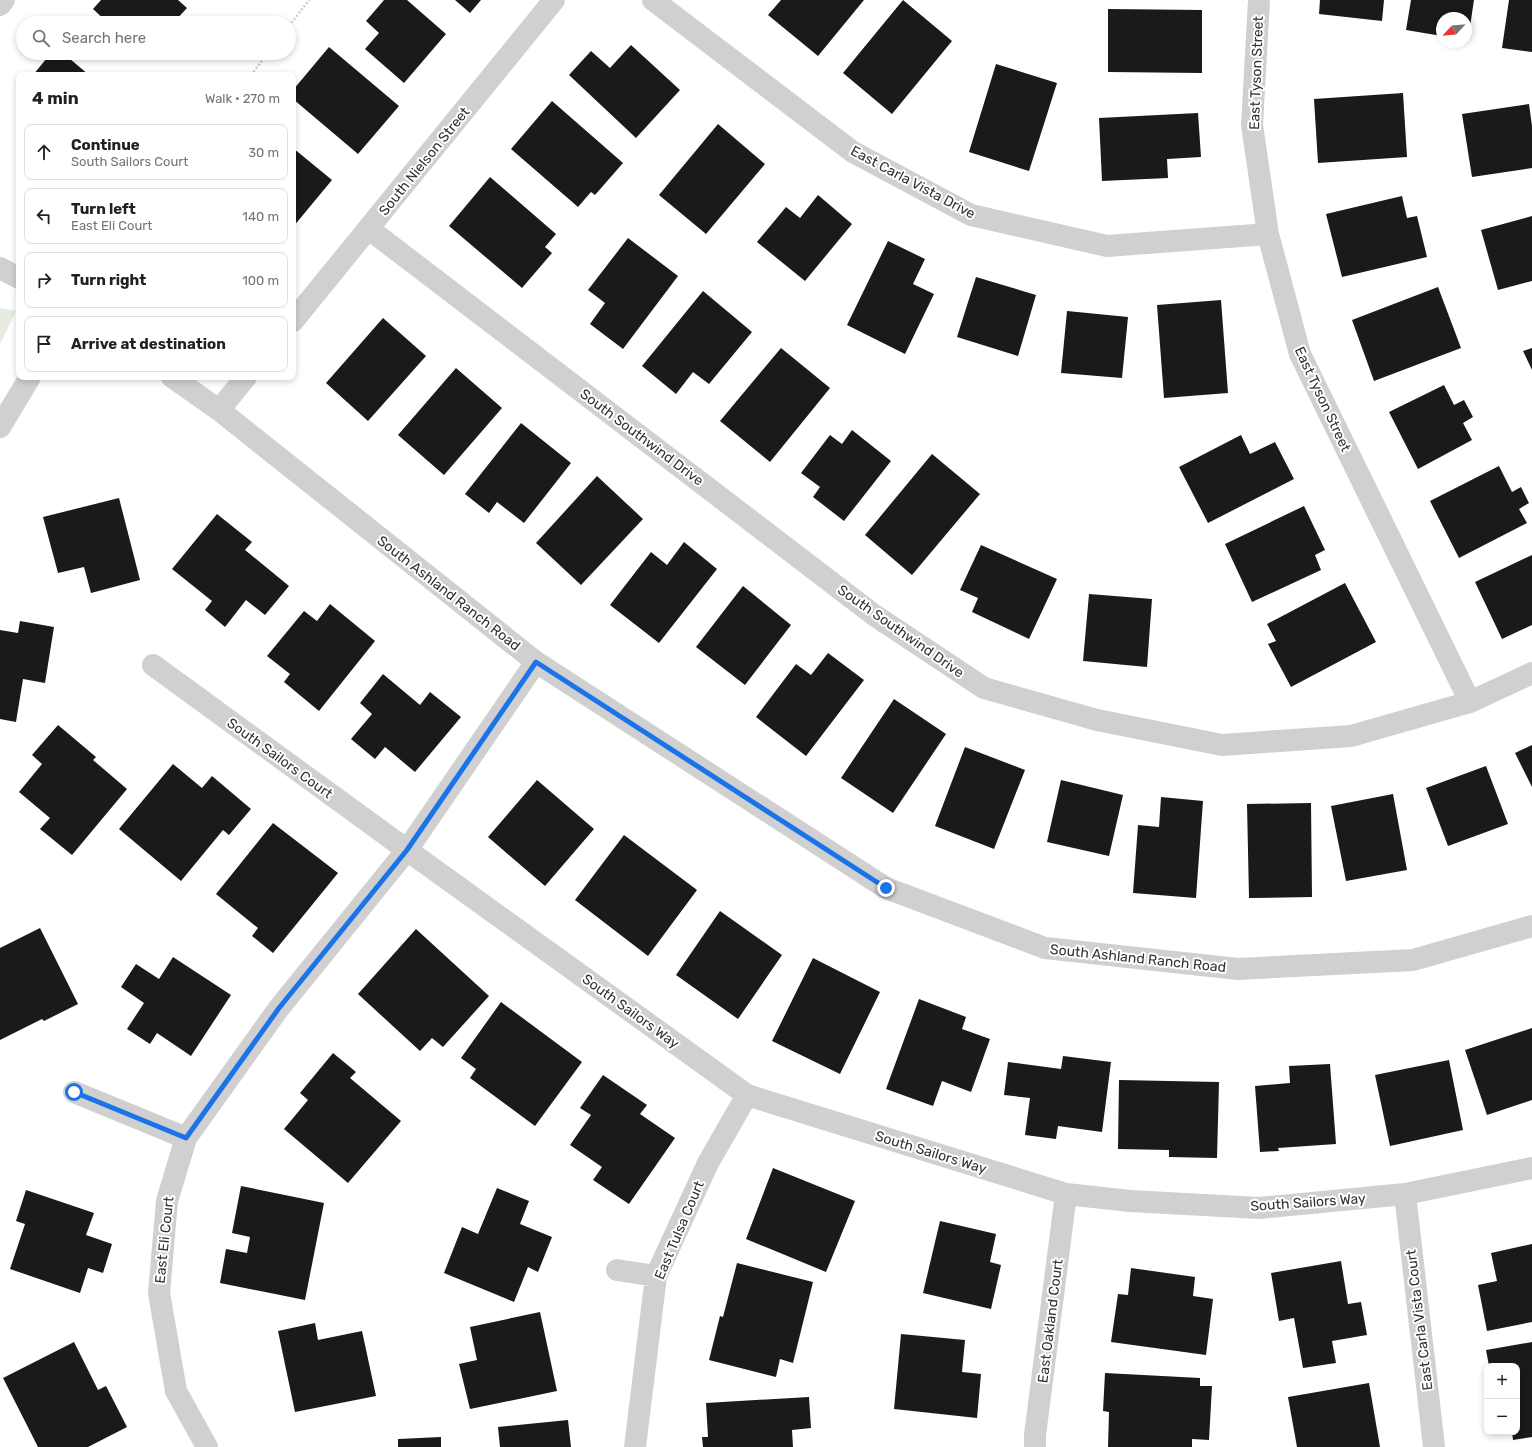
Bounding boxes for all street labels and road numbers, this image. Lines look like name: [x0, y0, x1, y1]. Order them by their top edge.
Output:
street label: East Tyson Street: [1246, 15, 1267, 130]
street label: South Nielson Street: [375, 103, 474, 219]
street label: East Carla Vista Drive: [848, 142, 978, 223]
street label: East Tyson Street: [1291, 344, 1355, 455]
street label: South Southwind Drive: [577, 385, 707, 489]
street label: South Ashland Ranch Road: [374, 532, 524, 655]
street label: South Southwind Drive: [834, 581, 967, 682]
street label: South Sailors Court: [224, 714, 336, 803]
street label: South Ashland Ranch Road: [1049, 941, 1227, 976]
street label: South Sailors Way: [579, 971, 683, 1052]
street label: South Sailors Way: [873, 1127, 989, 1178]
street label: East Tulsa Court: [651, 1178, 708, 1282]
street label: South Sailors Way: [1250, 1190, 1367, 1215]
street label: East Eli Court: [151, 1195, 178, 1284]
street label: East Carla Vista Court: [1402, 1248, 1437, 1391]
street label: East Oakland Court: [1034, 1258, 1067, 1384]

